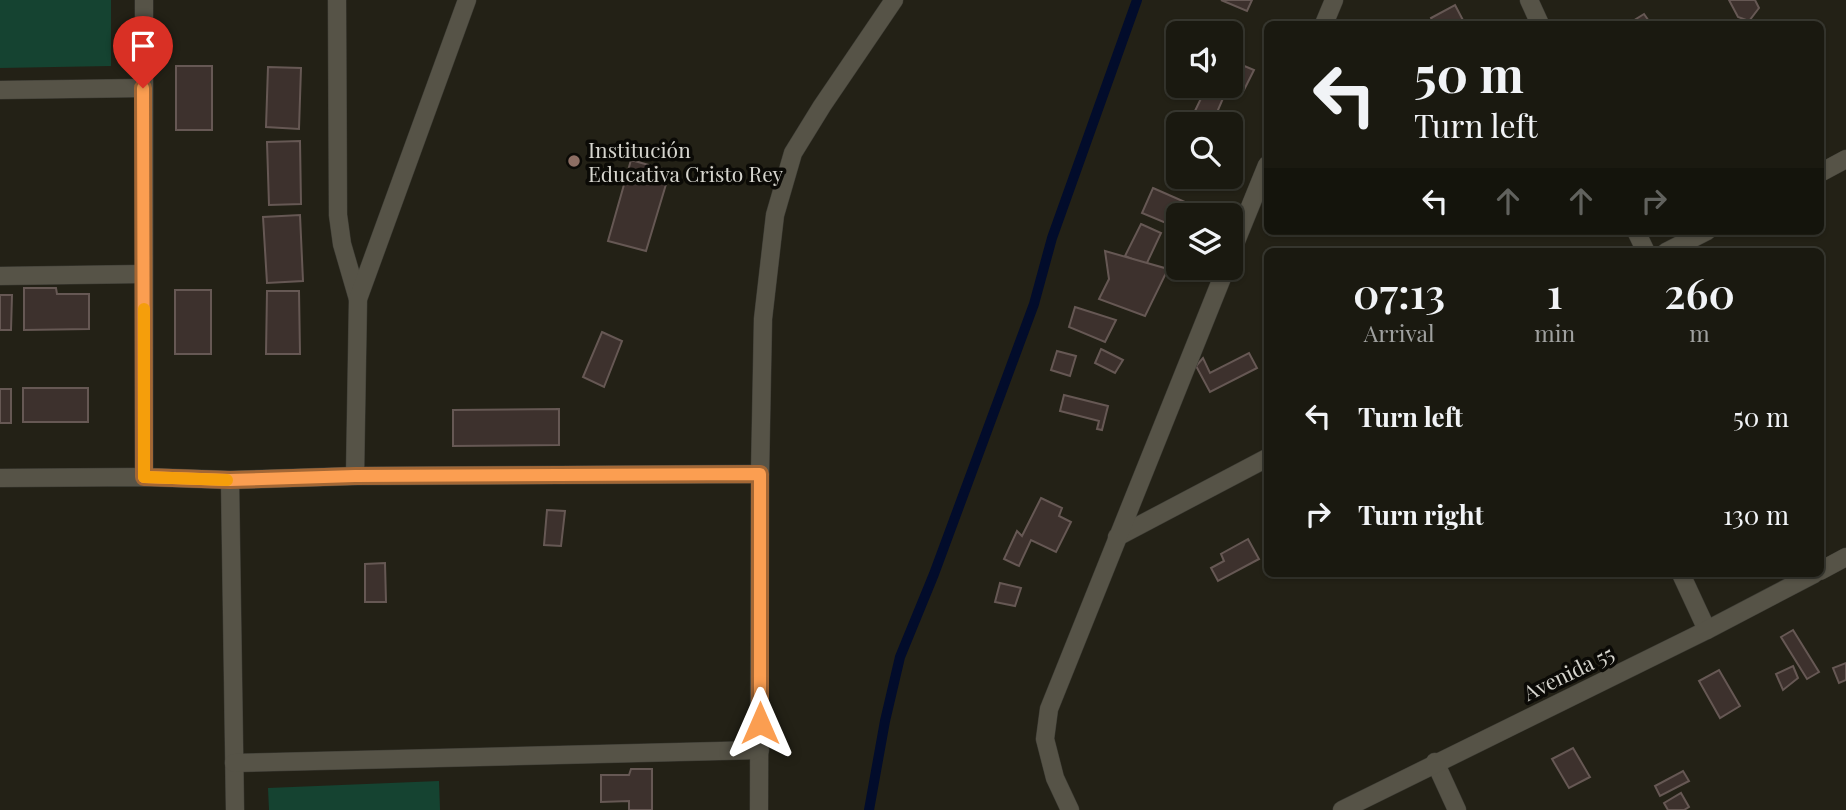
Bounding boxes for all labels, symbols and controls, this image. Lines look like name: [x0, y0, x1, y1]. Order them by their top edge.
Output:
pin: [113, 16, 173, 88]
map controls: [1166, 21, 1243, 280]
button: sound: [1166, 21, 1243, 98]
icon: arrive: [124, 27, 162, 65]
text: 50 m: [1414, 40, 1524, 105]
icon: left: [1299, 49, 1390, 140]
text: Turn left: [1414, 103, 1538, 146]
button: search: [1166, 112, 1243, 189]
place label: Institución Educativa Cristo Rey: [588, 135, 784, 187]
marker: Institución Educativa Cristo Rey: [566, 153, 582, 169]
icon: left: [1416, 182, 1454, 220]
icon: ahead: [1489, 182, 1527, 220]
icon: ahead: [1562, 182, 1600, 220]
icon: right: [1635, 182, 1673, 220]
button: layers: [1166, 203, 1243, 280]
text: 07:13: [1353, 264, 1445, 320]
text: 1: [1547, 264, 1563, 320]
text: 260: [1664, 264, 1735, 320]
text: Arrival: [1364, 317, 1435, 348]
text: min: [1534, 317, 1575, 348]
text: m: [1689, 317, 1710, 348]
icon: left: [1299, 397, 1337, 435]
text: Turn left: [1358, 399, 1463, 434]
text: 50 m: [1733, 399, 1789, 434]
icon: right: [1299, 495, 1337, 533]
text: Turn right: [1358, 497, 1484, 532]
text: 130 m: [1723, 497, 1789, 532]
street label: Avenida 55: [1517, 638, 1618, 706]
position arrow: [723, 686, 797, 760]

